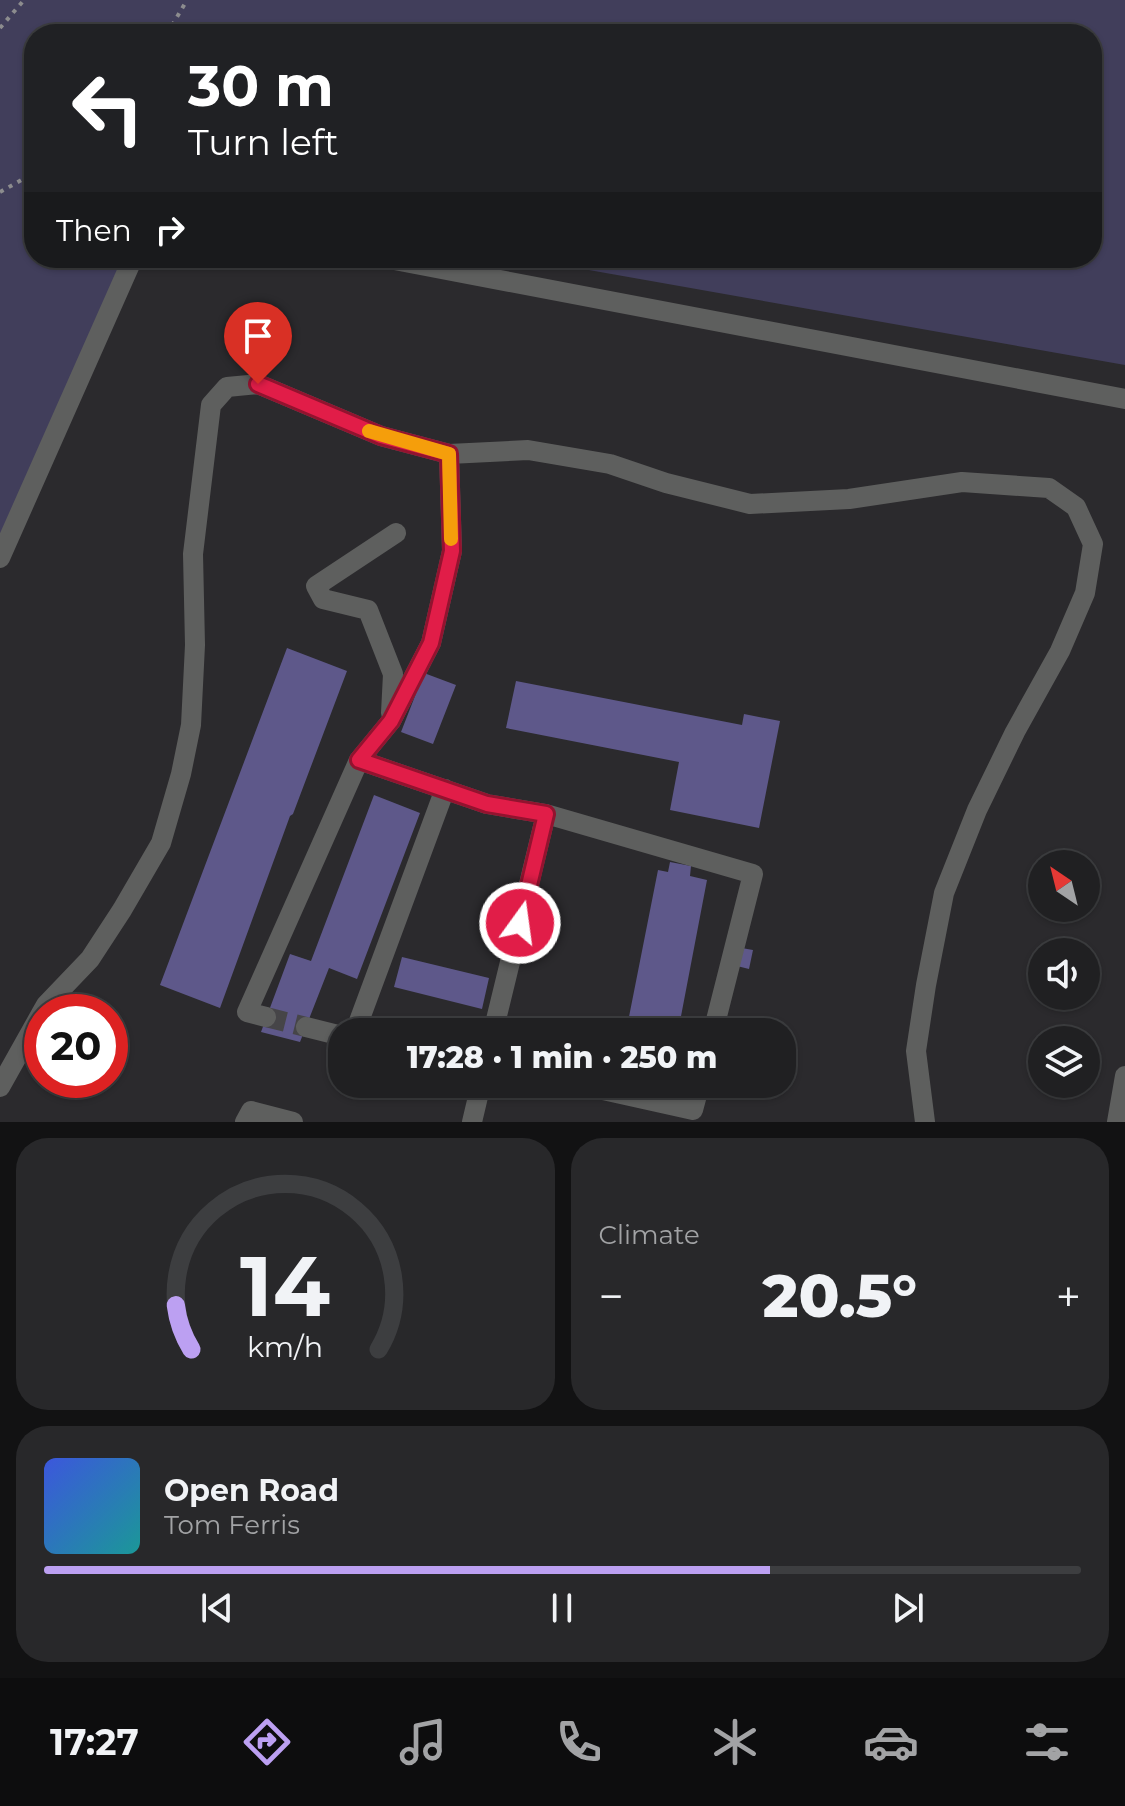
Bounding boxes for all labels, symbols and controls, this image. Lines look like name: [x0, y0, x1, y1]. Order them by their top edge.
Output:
text: 30 m: [188, 52, 334, 120]
icon: left: [56, 56, 160, 160]
text: Turn left: [188, 120, 339, 164]
icon: right: [148, 208, 192, 252]
text: Then: [56, 212, 132, 249]
pin: [224, 302, 292, 384]
icon: arrive: [236, 314, 280, 358]
north arrow: [1028, 850, 1100, 922]
map controls: [1028, 850, 1100, 1098]
position arrow: [478, 881, 562, 965]
button: sound: [1028, 938, 1100, 1010]
speed limit sign: 20: [24, 994, 128, 1098]
button: layers: [1028, 1026, 1100, 1098]
text: 17:28 · 1 min · 250 m: [407, 1039, 717, 1076]
text: Climate: [599, 1219, 700, 1251]
text: 14: [240, 1235, 330, 1337]
text: 20.5°: [763, 1259, 917, 1332]
text: −: [599, 1269, 624, 1323]
text: +: [1056, 1269, 1081, 1323]
text: km/h: [247, 1329, 323, 1364]
text: Open Road: [164, 1472, 339, 1509]
text: Tom Ferris: [164, 1509, 300, 1541]
icon: previous: [195, 1586, 239, 1630]
icon: pause: [540, 1586, 584, 1630]
icon: next: [886, 1586, 930, 1630]
icon: directions: [239, 1714, 295, 1770]
icon: music: [395, 1714, 451, 1770]
icon: phone: [551, 1714, 607, 1770]
icon: climate: [707, 1714, 763, 1770]
icon: car: [863, 1714, 919, 1770]
icon: filters: [1019, 1714, 1075, 1770]
text: 17:27: [50, 1720, 139, 1764]

